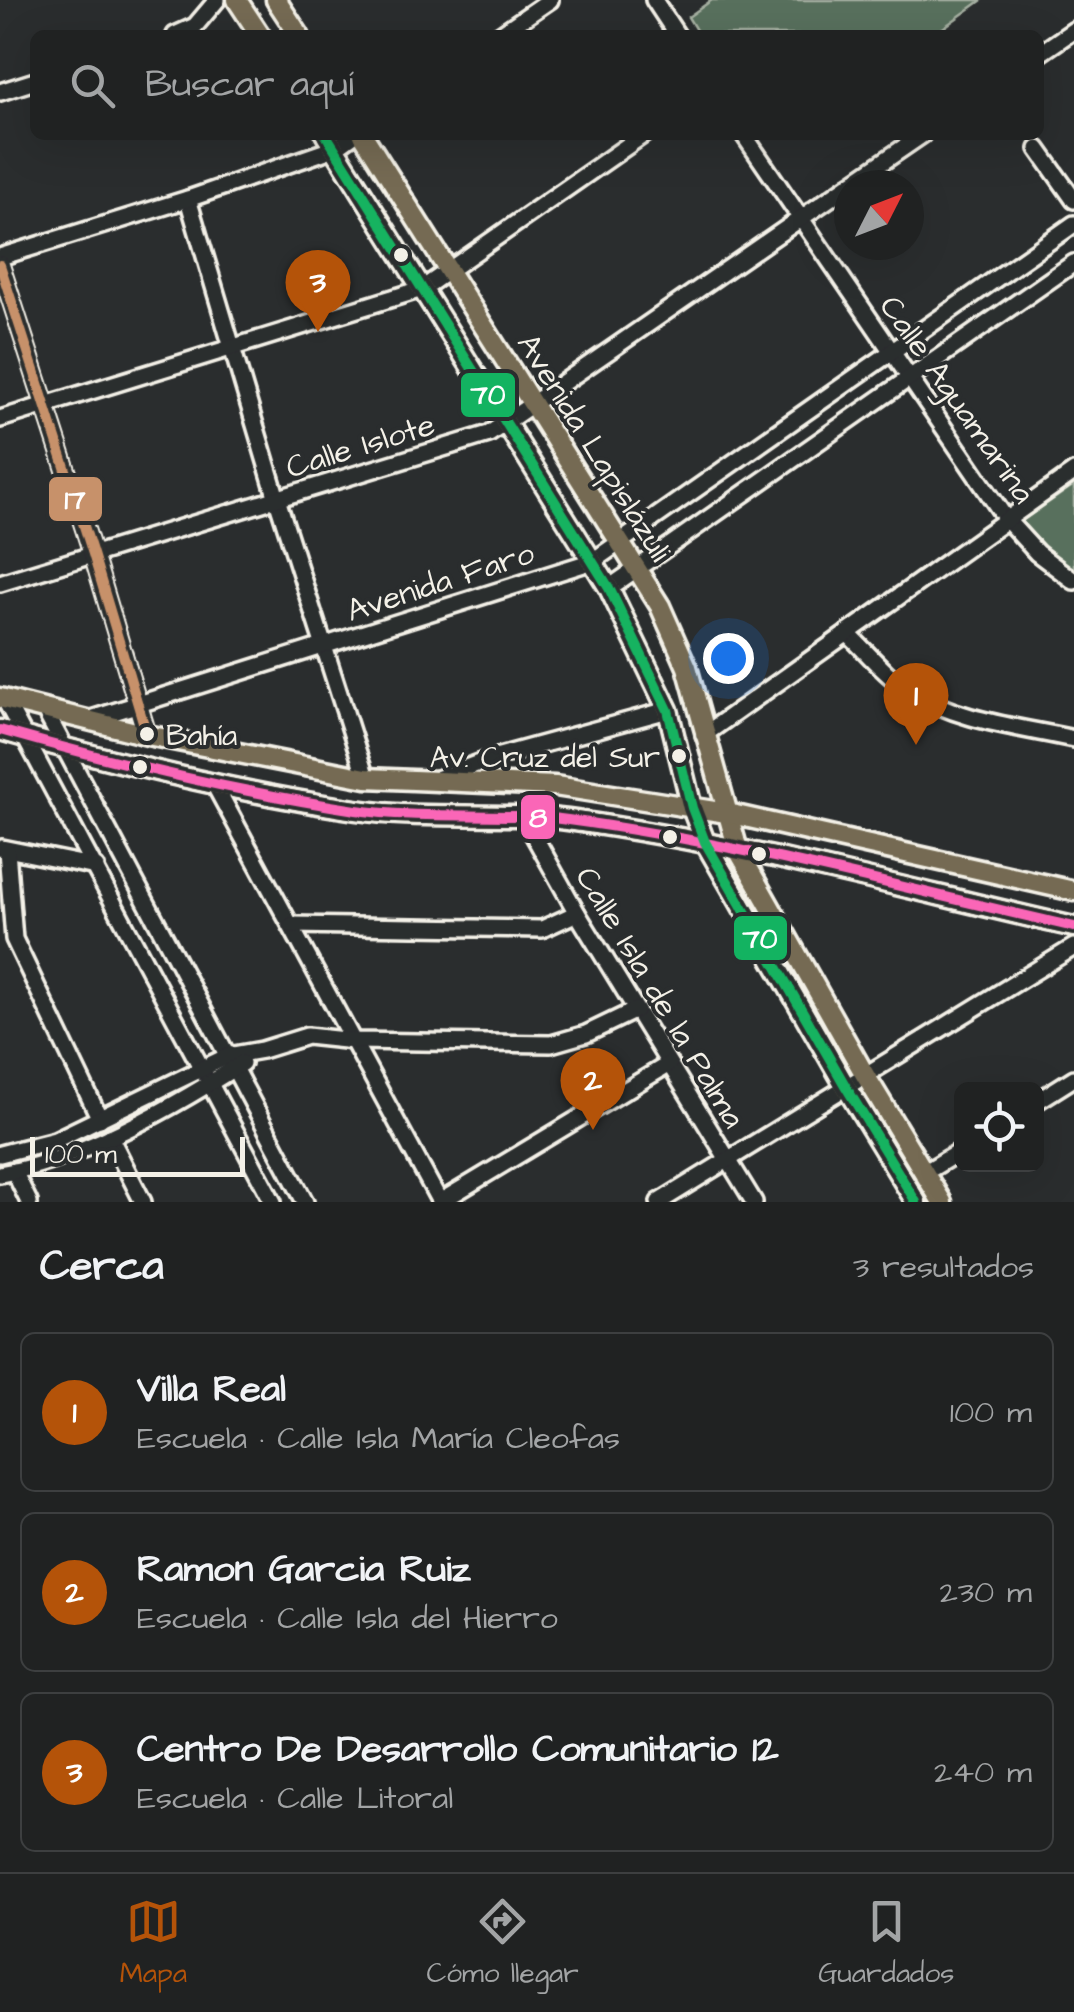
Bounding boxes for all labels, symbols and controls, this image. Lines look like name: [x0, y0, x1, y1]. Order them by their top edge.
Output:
search box: [30, 30, 1044, 140]
icon: search: [65, 58, 120, 113]
text: Buscar aquí: [145, 59, 354, 111]
north arrow: [834, 170, 924, 260]
unlabelled marker: [391, 245, 411, 265]
pin: 3: [286, 250, 350, 332]
street label: Calle Aguamarina: [868, 287, 1045, 513]
street label: Avenida Lapislázuli: [505, 325, 682, 571]
line badge: 70: [459, 371, 517, 419]
text: 70: [470, 376, 506, 415]
street label: Calle Islote: [281, 403, 440, 490]
line badge: 17: [47, 475, 104, 523]
text: 17: [65, 481, 86, 520]
street label: Avenida Faro: [341, 531, 540, 634]
your location: [703, 633, 754, 684]
pin: 1: [884, 662, 948, 745]
place label: Bahía: [166, 715, 237, 757]
marker: Bahía: [137, 724, 157, 744]
place label: Av. Cruz del Sur: [430, 737, 660, 779]
marker: Av. Cruz del Sur: [669, 746, 689, 766]
unlabelled marker: [130, 757, 150, 777]
line badge: 8: [519, 793, 557, 841]
text: 8: [529, 799, 547, 838]
unlabelled marker: [660, 827, 680, 847]
unlabelled marker: [749, 844, 769, 864]
street label: Calle Isla de la Palma: [564, 859, 756, 1137]
line badge: 70: [732, 914, 789, 962]
text: 70: [742, 920, 778, 959]
pin: 2: [560, 1048, 626, 1130]
map controls: [954, 1082, 1044, 1172]
button: locate: [954, 1082, 1044, 1172]
scale bar: [30, 1132, 245, 1176]
text: 100 m: [45, 1135, 117, 1174]
text: Cerca: [40, 1238, 164, 1296]
text: 3 resultados: [853, 1245, 1034, 1290]
text: Villa Real: [137, 1364, 286, 1416]
text: 1: [72, 1390, 77, 1435]
text: 100 m: [950, 1390, 1032, 1435]
text: Escuela · Calle Isla María Cleofas: [137, 1416, 620, 1461]
text: Ramon Garcia Ruiz: [137, 1544, 471, 1596]
text: 2: [65, 1570, 84, 1615]
text: 230 m: [940, 1570, 1032, 1615]
text: Escuela · Calle Isla del Hierro: [137, 1596, 558, 1641]
text: Centro De Desarrollo Comunitario 12: [137, 1724, 779, 1776]
text: 3: [66, 1750, 83, 1795]
text: 240 m: [934, 1750, 1032, 1795]
text: Escuela · Calle Litoral: [137, 1776, 453, 1821]
tab: Mapa: [120, 1894, 187, 1993]
tab: Cómo llegar: [426, 1894, 579, 1993]
tab: Guardados: [818, 1894, 954, 1993]

